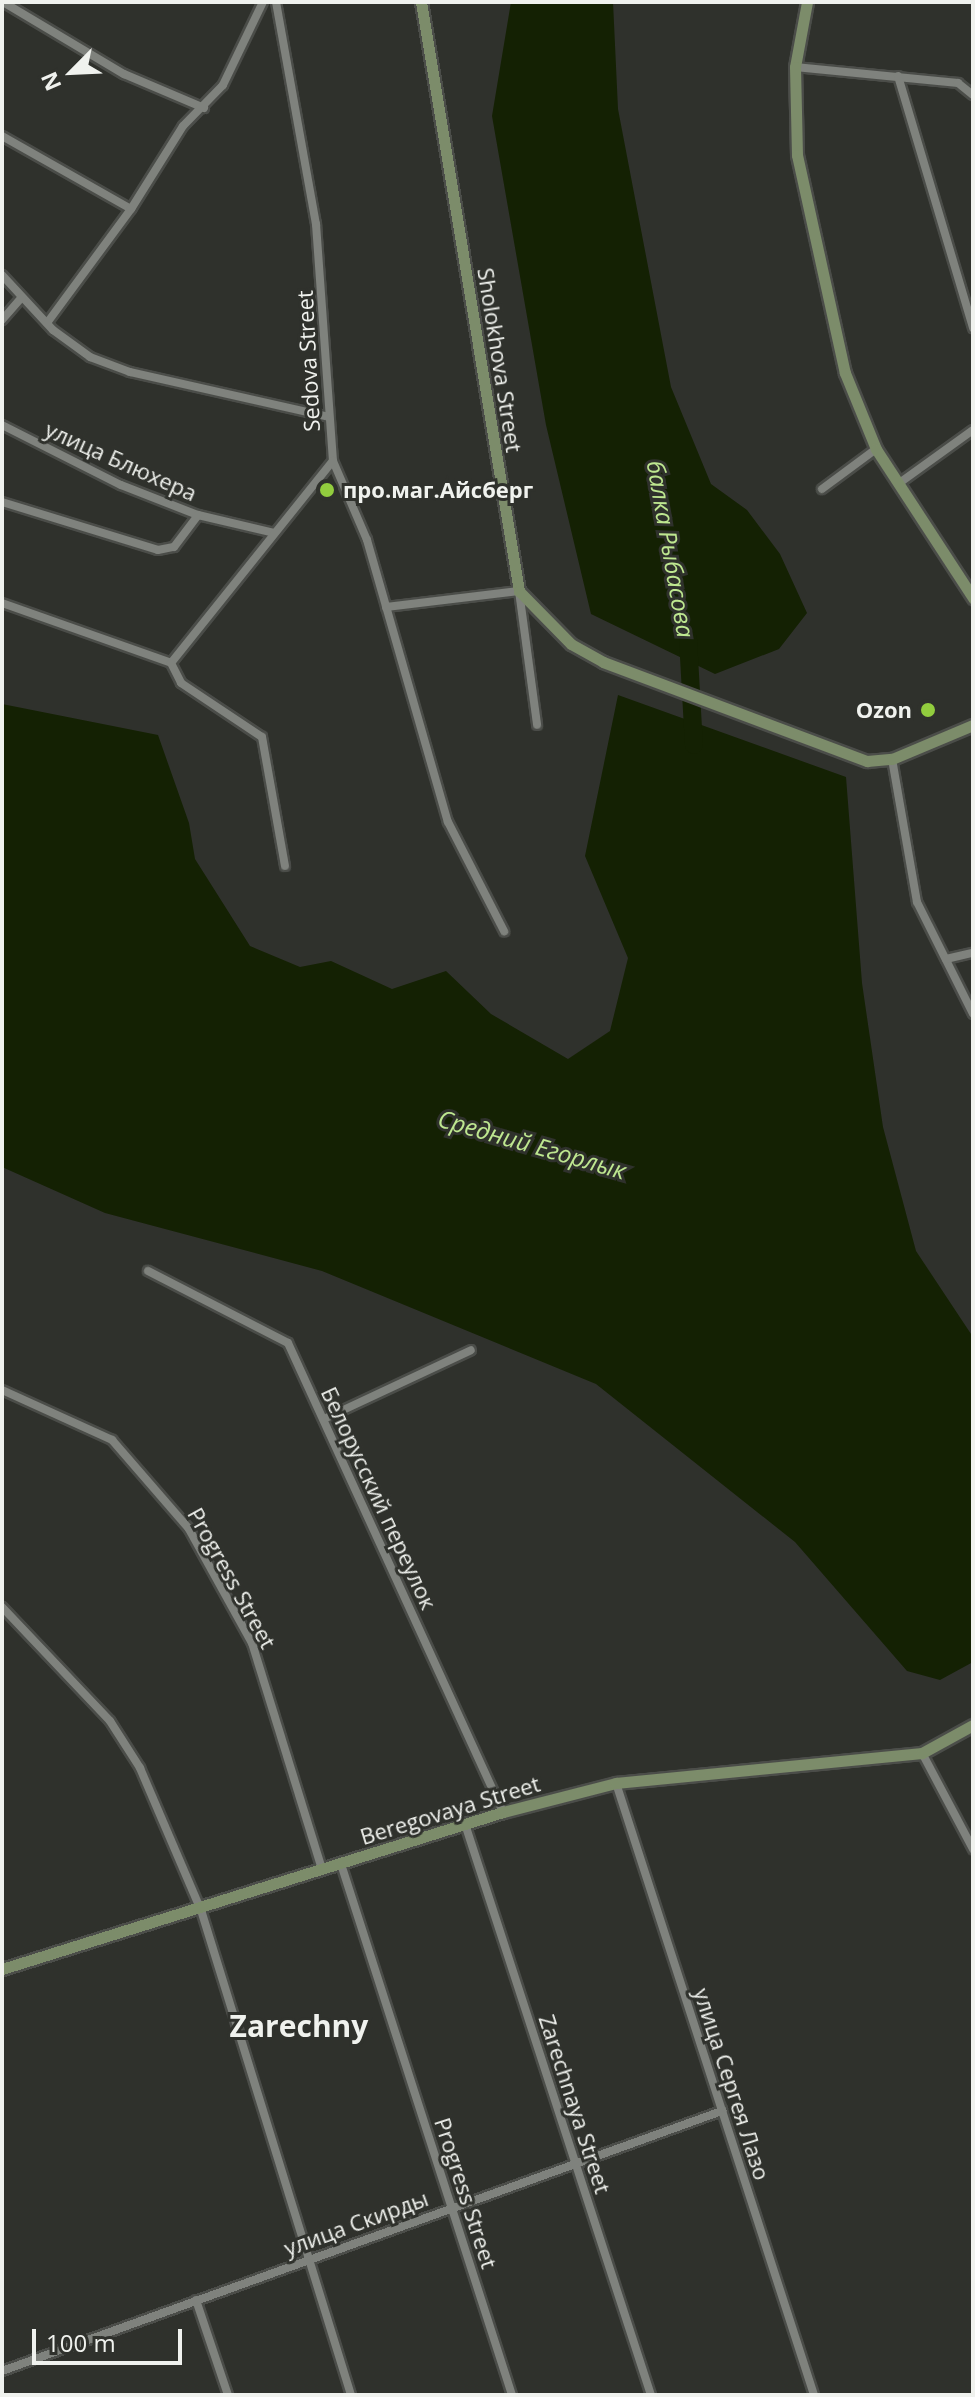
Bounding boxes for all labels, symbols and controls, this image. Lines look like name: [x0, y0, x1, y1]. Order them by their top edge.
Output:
north arrow: [32, 32, 112, 112]
text: N: [33, 67, 67, 96]
street label: Sholokhova Street: [472, 266, 528, 454]
street label: Sedova Street: [291, 290, 325, 432]
street label: улица Блюхера: [41, 416, 201, 506]
water label: балка Рыбасова: [641, 458, 701, 640]
place label: про.маг.Айсберг: [343, 477, 533, 503]
marker: про.маг.Айсберг: [318, 481, 336, 499]
place label: Ozon: [856, 697, 912, 723]
marker: Ozon: [919, 701, 937, 719]
water label: Средний Егорлык: [435, 1103, 629, 1185]
street label: Белорусский переулок: [316, 1383, 442, 1613]
street label: Progress Street: [182, 1503, 282, 1653]
street label: Beregovaya Street: [357, 1770, 543, 1850]
street label: улица Сергея Лазо: [689, 1985, 775, 2183]
district label: Zarechny: [230, 2008, 368, 2044]
street label: Zarechnaya Street: [534, 2011, 616, 2197]
street label: Progress Street: [429, 2114, 503, 2272]
street label: улица Скирды: [280, 2185, 432, 2261]
scale bar: [36, 2313, 186, 2363]
text: 100 m: [46, 2326, 116, 2359]

